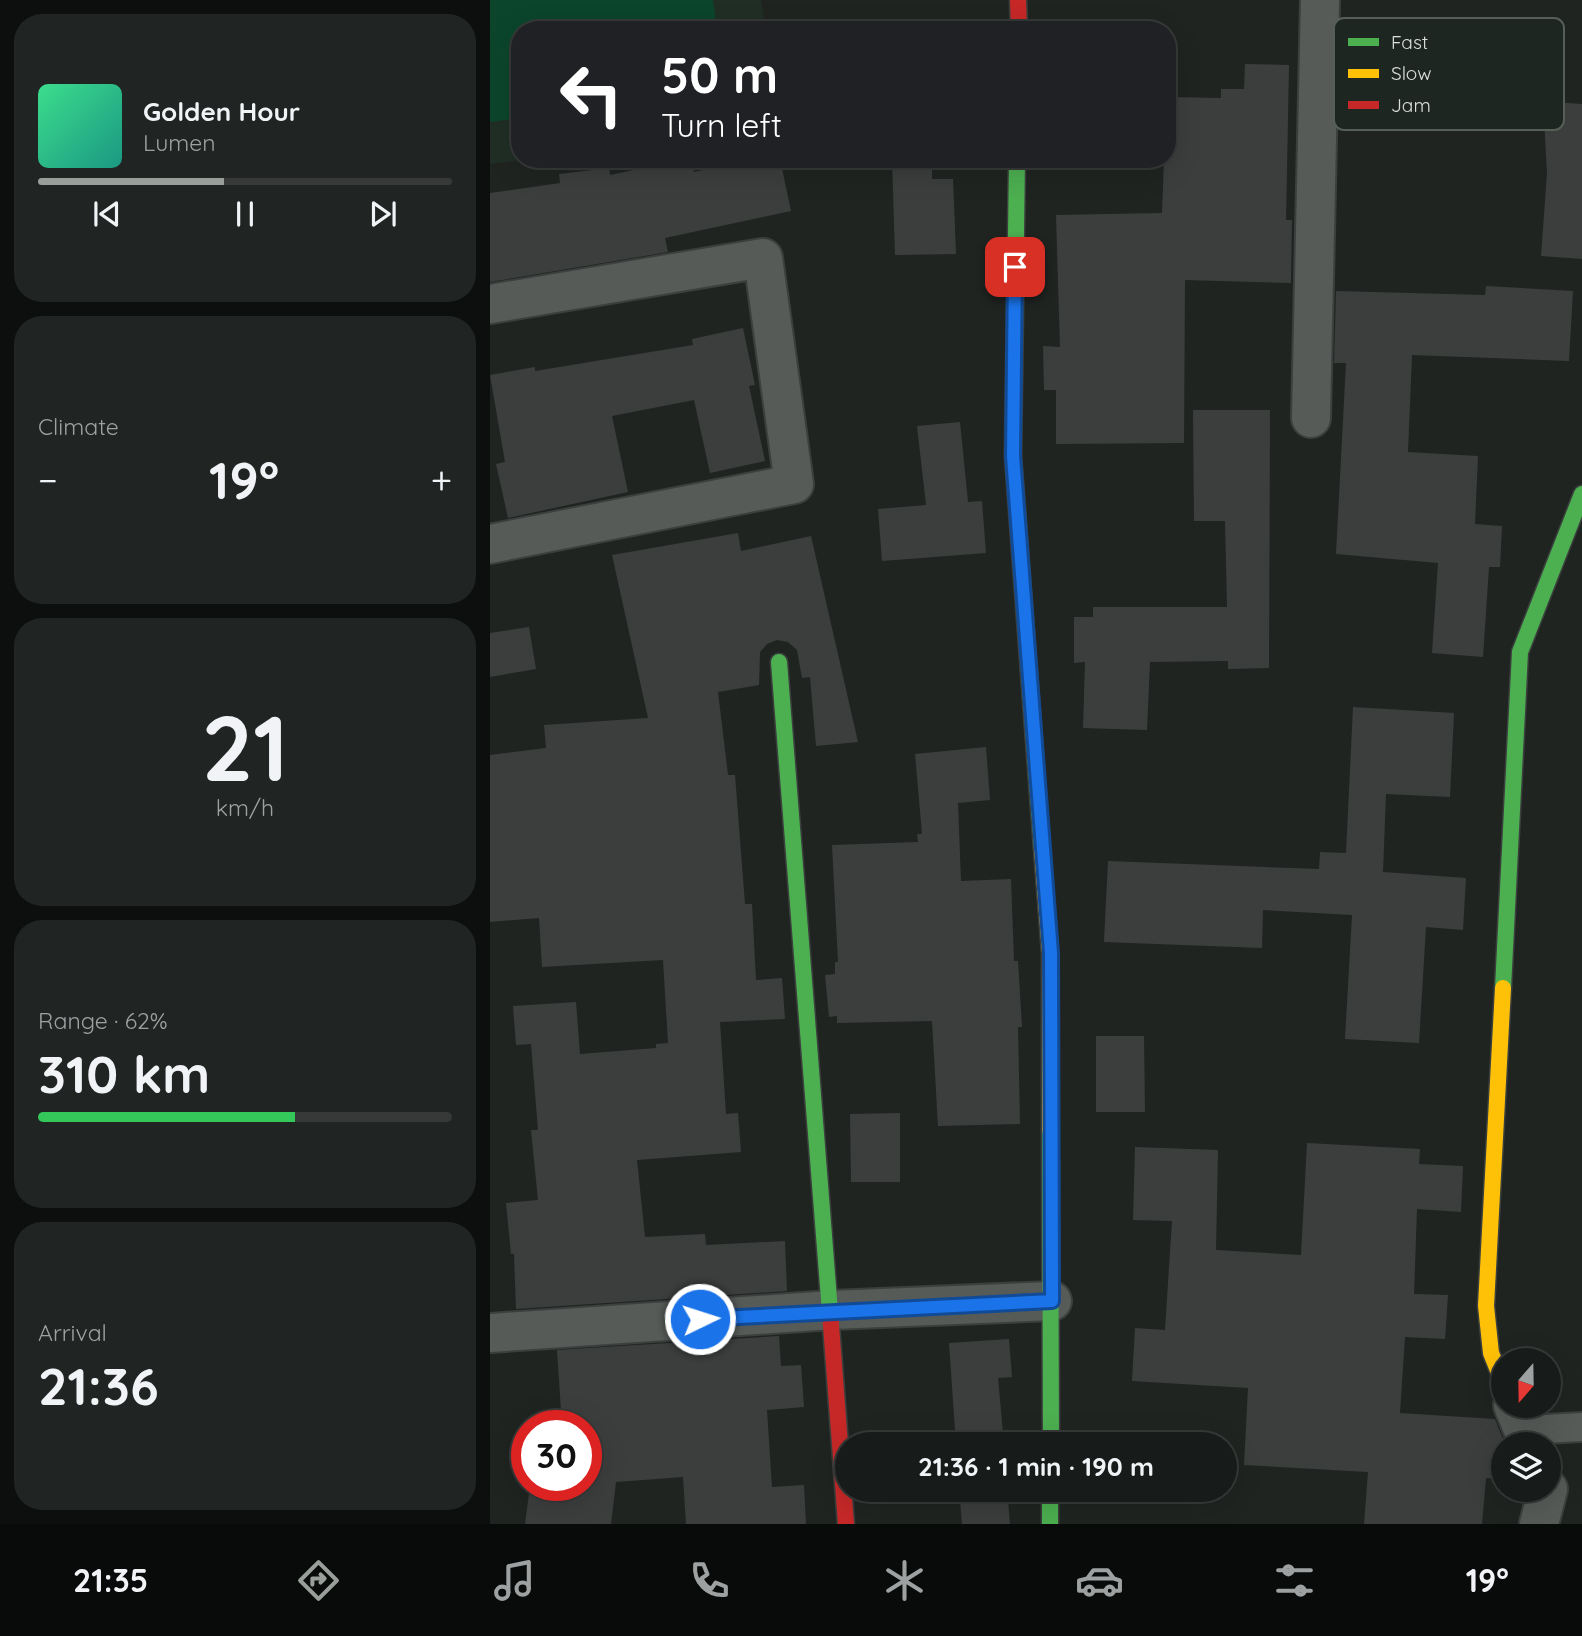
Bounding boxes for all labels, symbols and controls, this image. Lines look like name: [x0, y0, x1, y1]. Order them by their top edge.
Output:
legend: [1334, 18, 1564, 130]
text: Fast: [1391, 30, 1428, 54]
text: 50 m: [661, 44, 778, 105]
icon: left: [546, 49, 637, 140]
text: Slow: [1391, 61, 1432, 85]
text: Jam: [1391, 93, 1431, 117]
text: Golden Hour: [143, 95, 300, 128]
text: Turn left: [661, 105, 782, 145]
text: Lumen: [143, 128, 216, 157]
icon: previous: [88, 195, 126, 233]
icon: pause: [226, 195, 264, 233]
icon: next: [364, 195, 402, 233]
pin: [985, 237, 1045, 297]
icon: arrive: [996, 248, 1034, 286]
text: Climate: [38, 412, 119, 441]
text: 19°: [209, 447, 279, 512]
text: −: [38, 456, 58, 504]
text: +: [431, 456, 452, 504]
text: 21: [201, 690, 289, 804]
text: km/h: [216, 793, 274, 822]
text: Range · 62%: [38, 1006, 168, 1035]
text: 310 km: [38, 1041, 210, 1106]
position arrow: [663, 1282, 737, 1356]
text: Arrival: [38, 1318, 107, 1347]
north arrow: [1491, 1348, 1561, 1418]
map controls: [1491, 1348, 1561, 1502]
text: 21:36: [38, 1353, 159, 1418]
speed limit sign: 30: [511, 1410, 602, 1501]
button: layers: [1491, 1432, 1561, 1502]
text: 21:36 · 1 min · 190 m: [918, 1450, 1154, 1483]
icon: directions: [294, 1556, 343, 1605]
icon: music: [490, 1556, 539, 1605]
icon: phone: [685, 1556, 734, 1605]
icon: climate: [880, 1556, 929, 1605]
icon: car: [1075, 1556, 1124, 1605]
icon: filters: [1270, 1556, 1319, 1605]
text: 21:35: [73, 1560, 148, 1600]
text: 19°: [1466, 1560, 1509, 1600]

